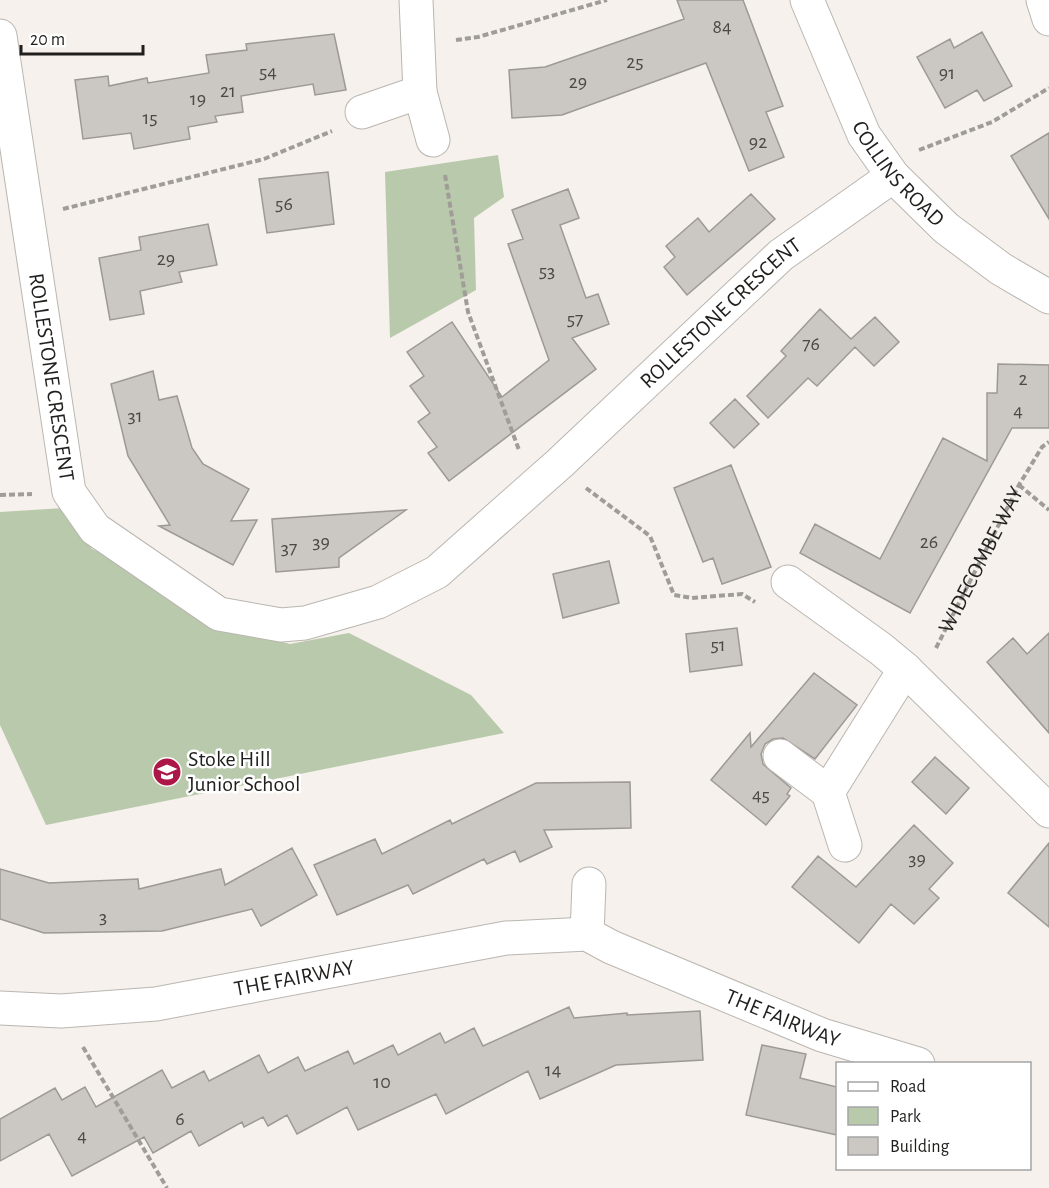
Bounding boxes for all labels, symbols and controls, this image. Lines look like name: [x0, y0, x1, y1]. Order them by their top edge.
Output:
house number: 84: [712, 17, 732, 37]
scale bar: [21, 18, 142, 56]
text: 20 m: [30, 31, 65, 49]
house number: 25: [626, 52, 644, 72]
house number: 54: [259, 62, 277, 82]
house number: 91: [939, 63, 955, 83]
house number: 29: [569, 72, 587, 92]
house number: 21: [220, 81, 236, 101]
house number: 19: [190, 89, 206, 109]
house number: 15: [142, 108, 158, 128]
street label: COLLINS ROAD: [848, 118, 948, 231]
house number: 92: [749, 132, 767, 152]
house number: 56: [275, 194, 293, 214]
street label: ROLLESTONE CRESCENT: [636, 234, 805, 393]
house number: 29: [157, 249, 175, 269]
house number: 53: [539, 261, 555, 281]
street label: ROLLESTONE CRESCENT: [25, 271, 78, 483]
house number: 57: [567, 309, 583, 329]
house number: 76: [802, 334, 820, 354]
house number: 2: [1018, 369, 1028, 389]
house number: 4: [1013, 401, 1023, 421]
house number: 31: [127, 406, 143, 426]
street label: WIDECOMBE WAY: [935, 483, 1028, 637]
house number: 39: [312, 532, 330, 552]
house number: 26: [920, 532, 938, 552]
house number: 37: [281, 538, 297, 558]
house number: 51: [710, 635, 726, 655]
place label: Stoke Hill Junior School: [188, 748, 301, 795]
school or university icon: Stoke Hill Junior School: [151, 756, 183, 788]
house number: 45: [752, 785, 770, 805]
house number: 39: [908, 849, 926, 869]
house number: 3: [99, 907, 107, 927]
street label: THE FAIRWAY: [232, 956, 357, 1000]
street label: THE FAIRWAY: [722, 985, 843, 1051]
house number: 14: [545, 1060, 561, 1080]
legend: [836, 1062, 1031, 1170]
house number: 10: [373, 1072, 391, 1092]
text: Road: [890, 1078, 926, 1096]
text: Park: [890, 1108, 922, 1126]
house number: 6: [175, 1109, 185, 1129]
house number: 4: [77, 1126, 87, 1146]
text: Building: [890, 1138, 950, 1156]

